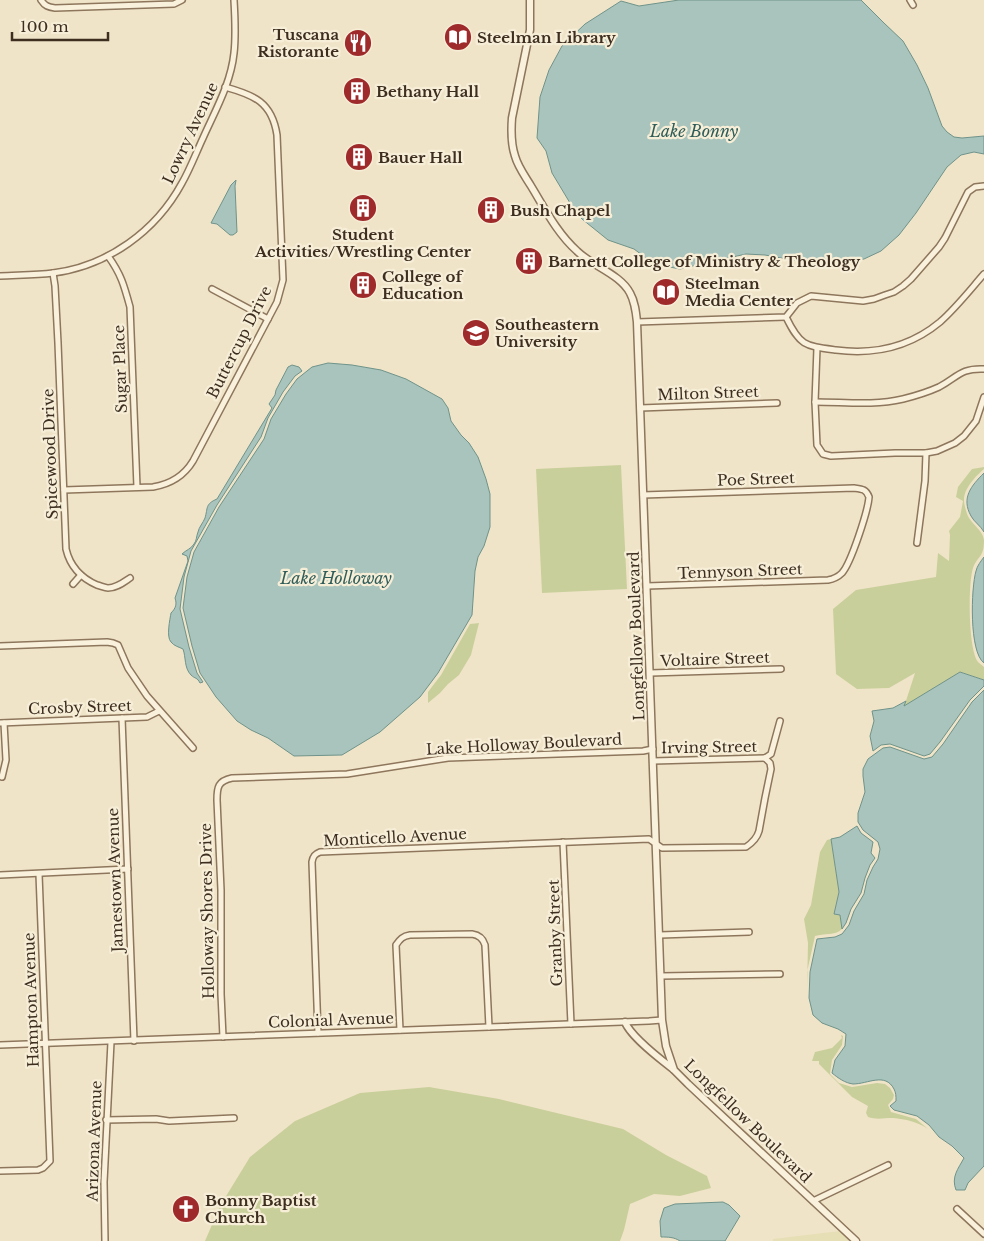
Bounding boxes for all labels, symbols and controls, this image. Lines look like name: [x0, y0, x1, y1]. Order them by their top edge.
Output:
scale bar: [12, 10, 109, 42]
text: 100 m: [20, 17, 69, 36]
library icon: Steelman Library: [443, 22, 473, 52]
place label: Tuscana Ristorante: [257, 25, 339, 61]
restaurant icon: Tuscana Ristorante: [343, 28, 373, 58]
place label: Steelman Library: [477, 28, 616, 47]
building icon: Bethany Hall: [342, 76, 372, 106]
street label: Lowry Avenue: [158, 79, 222, 187]
place label: Bethany Hall: [376, 82, 480, 101]
water label: Lake Bonny: [649, 121, 739, 141]
building icon: Bauer Hall: [344, 142, 374, 172]
place label: Bauer Hall: [378, 148, 463, 167]
building icon: Student Activities/Wrestling Center: [348, 193, 378, 223]
building icon: Bush Chapel: [476, 195, 506, 225]
place label: Bush Chapel: [510, 201, 611, 220]
place label: Student Activities/Wrestling Center: [254, 225, 471, 261]
building icon: Barnett College of Ministry & Theology: [514, 246, 544, 276]
place label: Barnett College of Ministry & Theology: [548, 252, 861, 271]
place label: College of Education: [382, 267, 464, 303]
building icon: College of Education: [348, 270, 378, 300]
place label: Steelman Media Center: [685, 274, 794, 310]
library icon: Steelman Media Center: [651, 277, 681, 307]
street label: Buttercup Drive: [202, 283, 276, 401]
place label: Southeastern University: [495, 315, 599, 351]
school or university icon: Southeastern University: [461, 318, 491, 348]
street label: Sugar Place: [109, 325, 131, 413]
street label: Milton Street: [657, 382, 759, 404]
street label: Spicewood Drive: [38, 388, 62, 520]
street label: Poe Street: [717, 468, 795, 490]
street label: Longfellow Boulevard: [624, 551, 648, 721]
street label: Tennyson Street: [677, 559, 803, 583]
water label: Lake Holloway: [279, 568, 393, 588]
street label: Voltaire Street: [659, 648, 770, 670]
street label: Crosby Street: [28, 696, 132, 718]
street label: Lake Holloway Boulevard: [425, 729, 623, 759]
street label: Irving Street: [661, 737, 758, 757]
street label: Jamestown Avenue: [103, 808, 127, 954]
street label: Holloway Shores Drive: [196, 823, 218, 999]
street label: Monticello Avenue: [323, 824, 467, 850]
street label: Granby Street: [544, 879, 566, 987]
street label: Hampton Avenue: [19, 932, 43, 1068]
street label: Colonial Avenue: [268, 1008, 394, 1032]
street label: Longfellow Boulevard: [680, 1055, 816, 1187]
street label: Arizona Avenue: [82, 1080, 106, 1203]
place label: Bonny Baptist Church: [205, 1191, 317, 1227]
church icon: Bonny Baptist Church: [171, 1194, 201, 1224]

